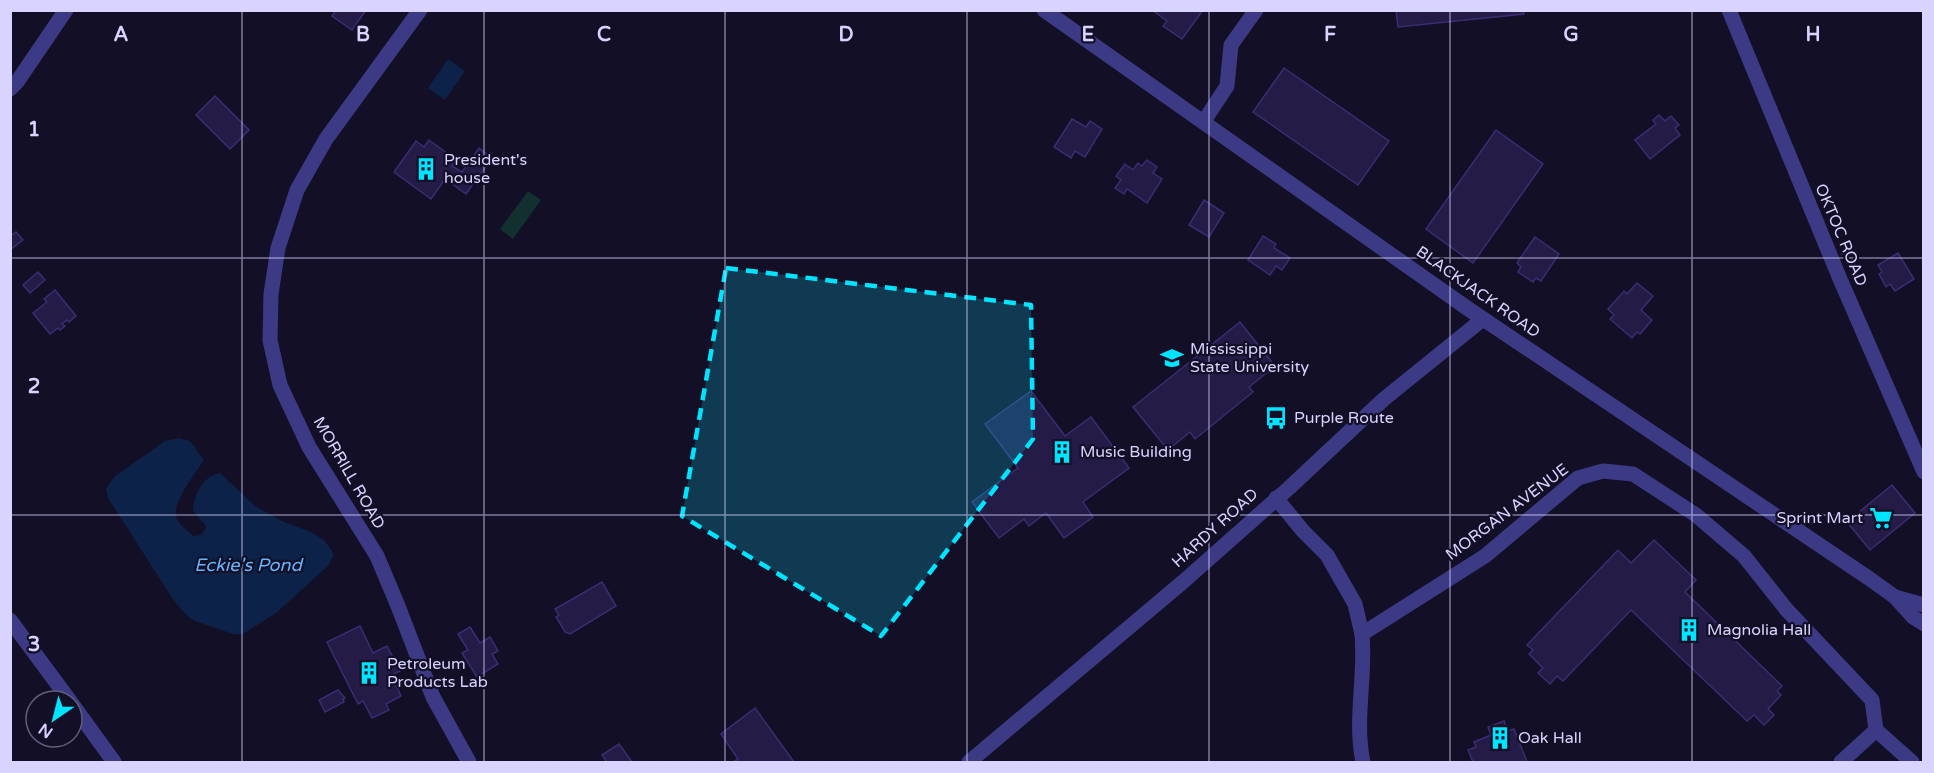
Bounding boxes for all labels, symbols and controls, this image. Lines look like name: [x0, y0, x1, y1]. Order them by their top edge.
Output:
text: A: [114, 23, 129, 47]
text: B: [356, 23, 370, 47]
text: C: [597, 23, 611, 47]
text: D: [838, 23, 854, 47]
text: E: [1082, 23, 1095, 47]
text: F: [1324, 23, 1336, 47]
text: G: [1563, 23, 1579, 47]
text: H: [1805, 23, 1821, 47]
text: 1: [28, 118, 40, 142]
place label: President's house: [444, 150, 527, 188]
building icon: President's house: [413, 156, 439, 182]
street label: OKTOC ROAD: [1810, 181, 1872, 289]
street label: BLACKJACK ROAD: [1412, 242, 1544, 342]
place label: Mississippi State University: [1190, 339, 1309, 377]
school or university icon: Mississippi State University: [1159, 345, 1185, 371]
text: 2: [28, 375, 40, 399]
bus stop icon: Purple Route: [1263, 405, 1289, 431]
place label: Purple Route: [1294, 408, 1394, 428]
street label: MORRILL ROAD: [309, 413, 389, 533]
building icon: Music Building: [1049, 439, 1075, 465]
place label: Music Building: [1080, 442, 1192, 462]
street label: MORGAN AVENUE: [1442, 459, 1572, 565]
street label: HARDY ROAD: [1168, 484, 1262, 572]
supermarket icon: Sprint Mart: [1868, 505, 1894, 531]
place label: Sprint Mart: [1777, 508, 1863, 528]
water label: Eckie's Pond: [194, 554, 305, 576]
building icon: Magnolia Hall: [1676, 617, 1702, 643]
place label: Magnolia Hall: [1707, 620, 1811, 640]
text: 3: [28, 633, 40, 657]
place label: Petroleum Products Lab: [387, 654, 488, 692]
building icon: Petroleum Products Lab: [356, 660, 382, 686]
north arrow: [24, 689, 84, 749]
text: N: [35, 719, 57, 742]
building icon: Oak Hall: [1487, 725, 1513, 751]
place label: Oak Hall: [1518, 728, 1582, 748]

